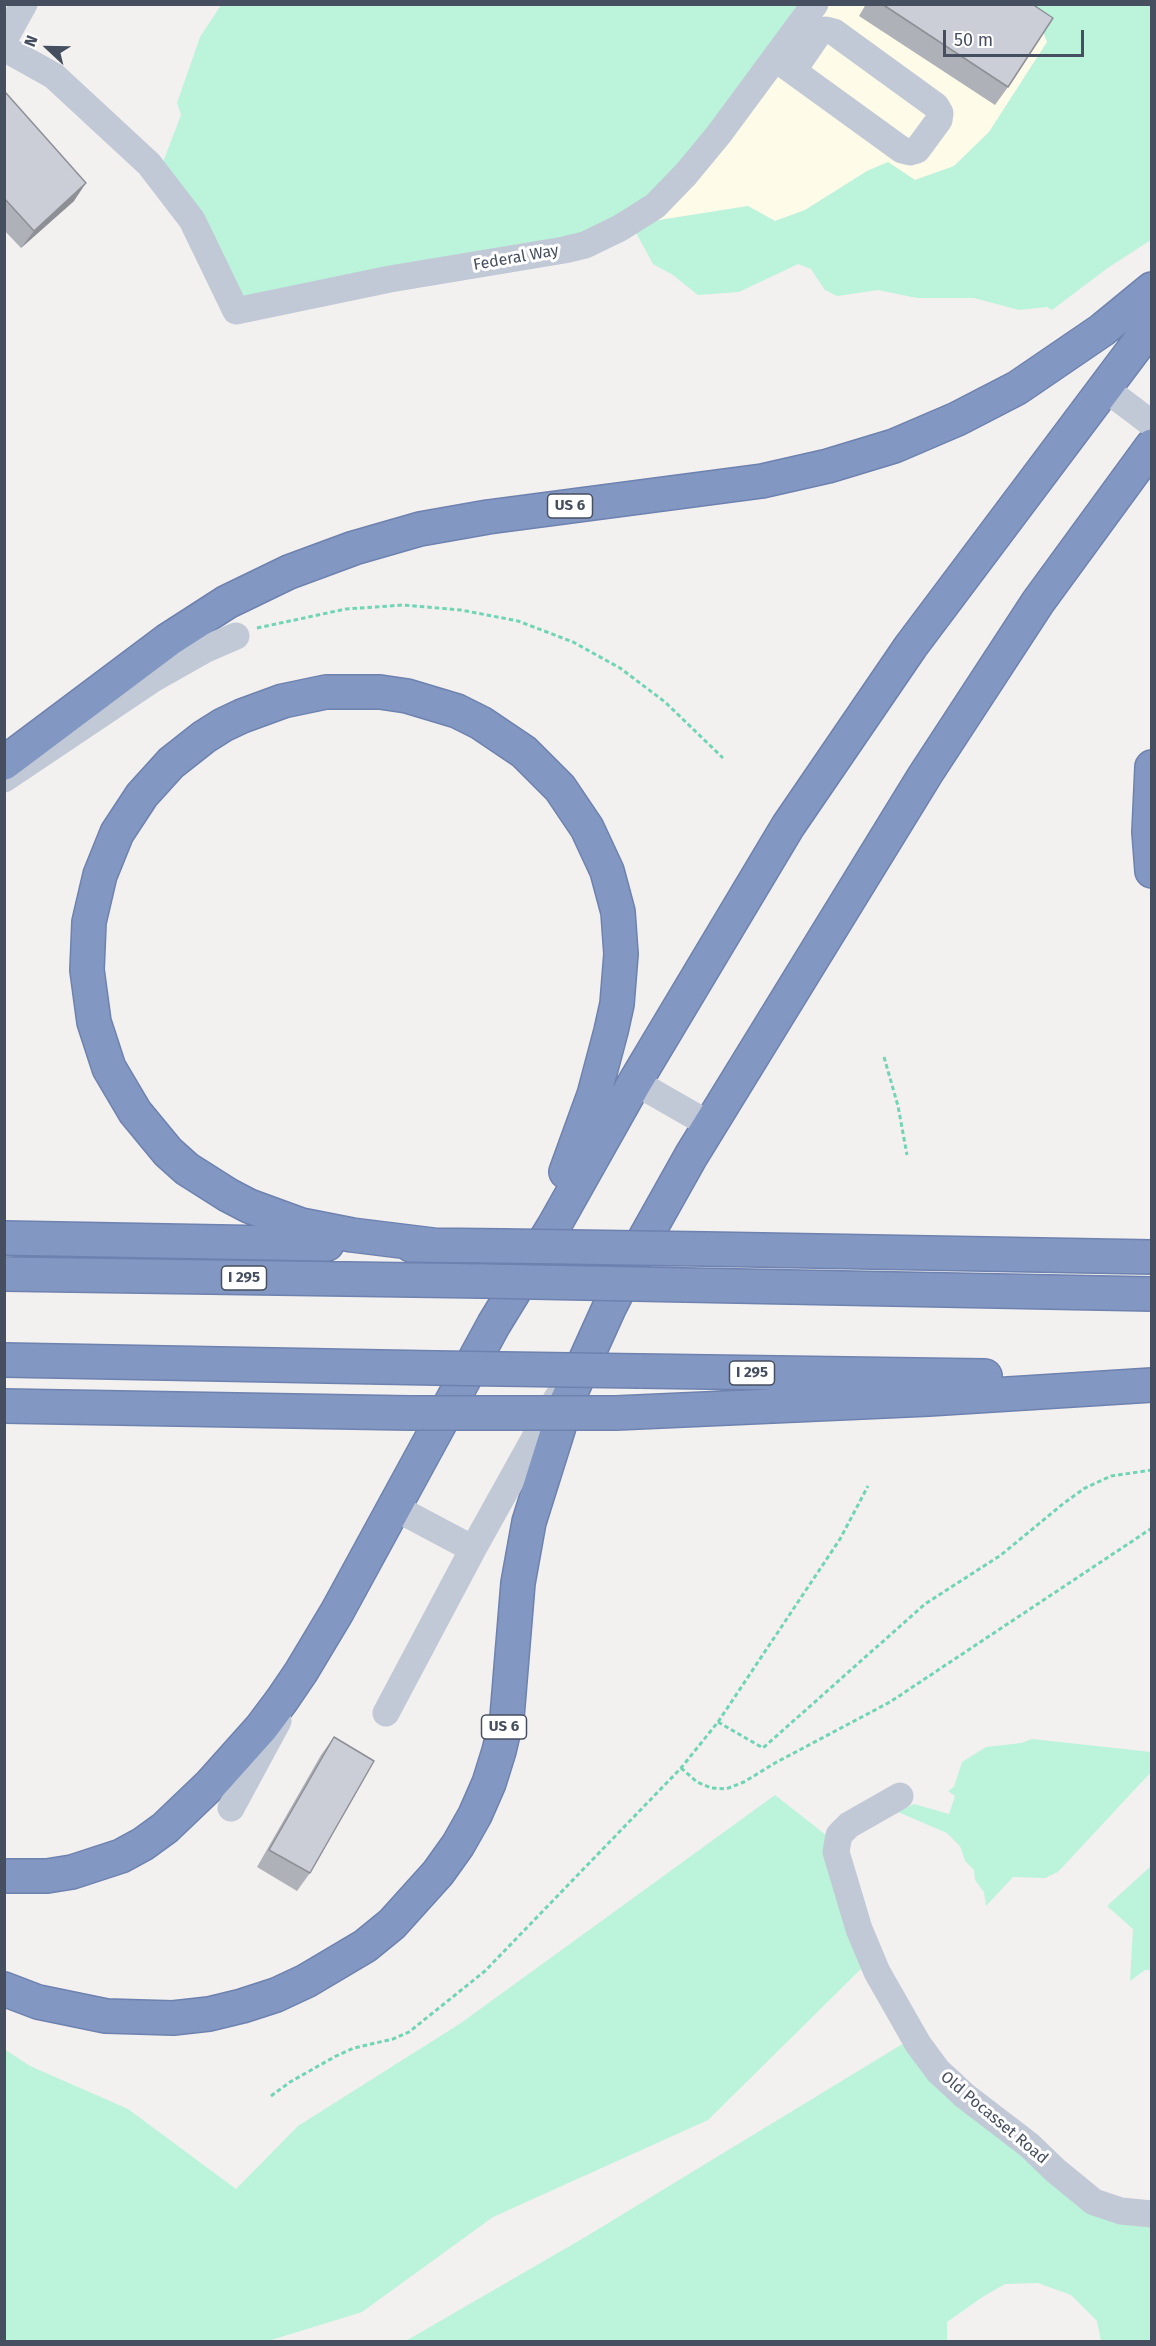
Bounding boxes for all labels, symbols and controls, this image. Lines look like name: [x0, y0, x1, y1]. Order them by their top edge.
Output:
north arrow: [18, 18, 78, 78]
scale bar: [946, 18, 1087, 56]
text: 50 m: [954, 29, 993, 51]
text: N: [20, 33, 42, 50]
street label: Federal Way: [472, 241, 560, 275]
road number: US 6: [548, 494, 592, 518]
road number: I 295: [222, 1266, 266, 1290]
road number: I 295: [730, 1361, 774, 1385]
road number: US 6: [482, 1715, 526, 1739]
street label: Old Pocasset Road: [936, 2068, 1052, 2168]

